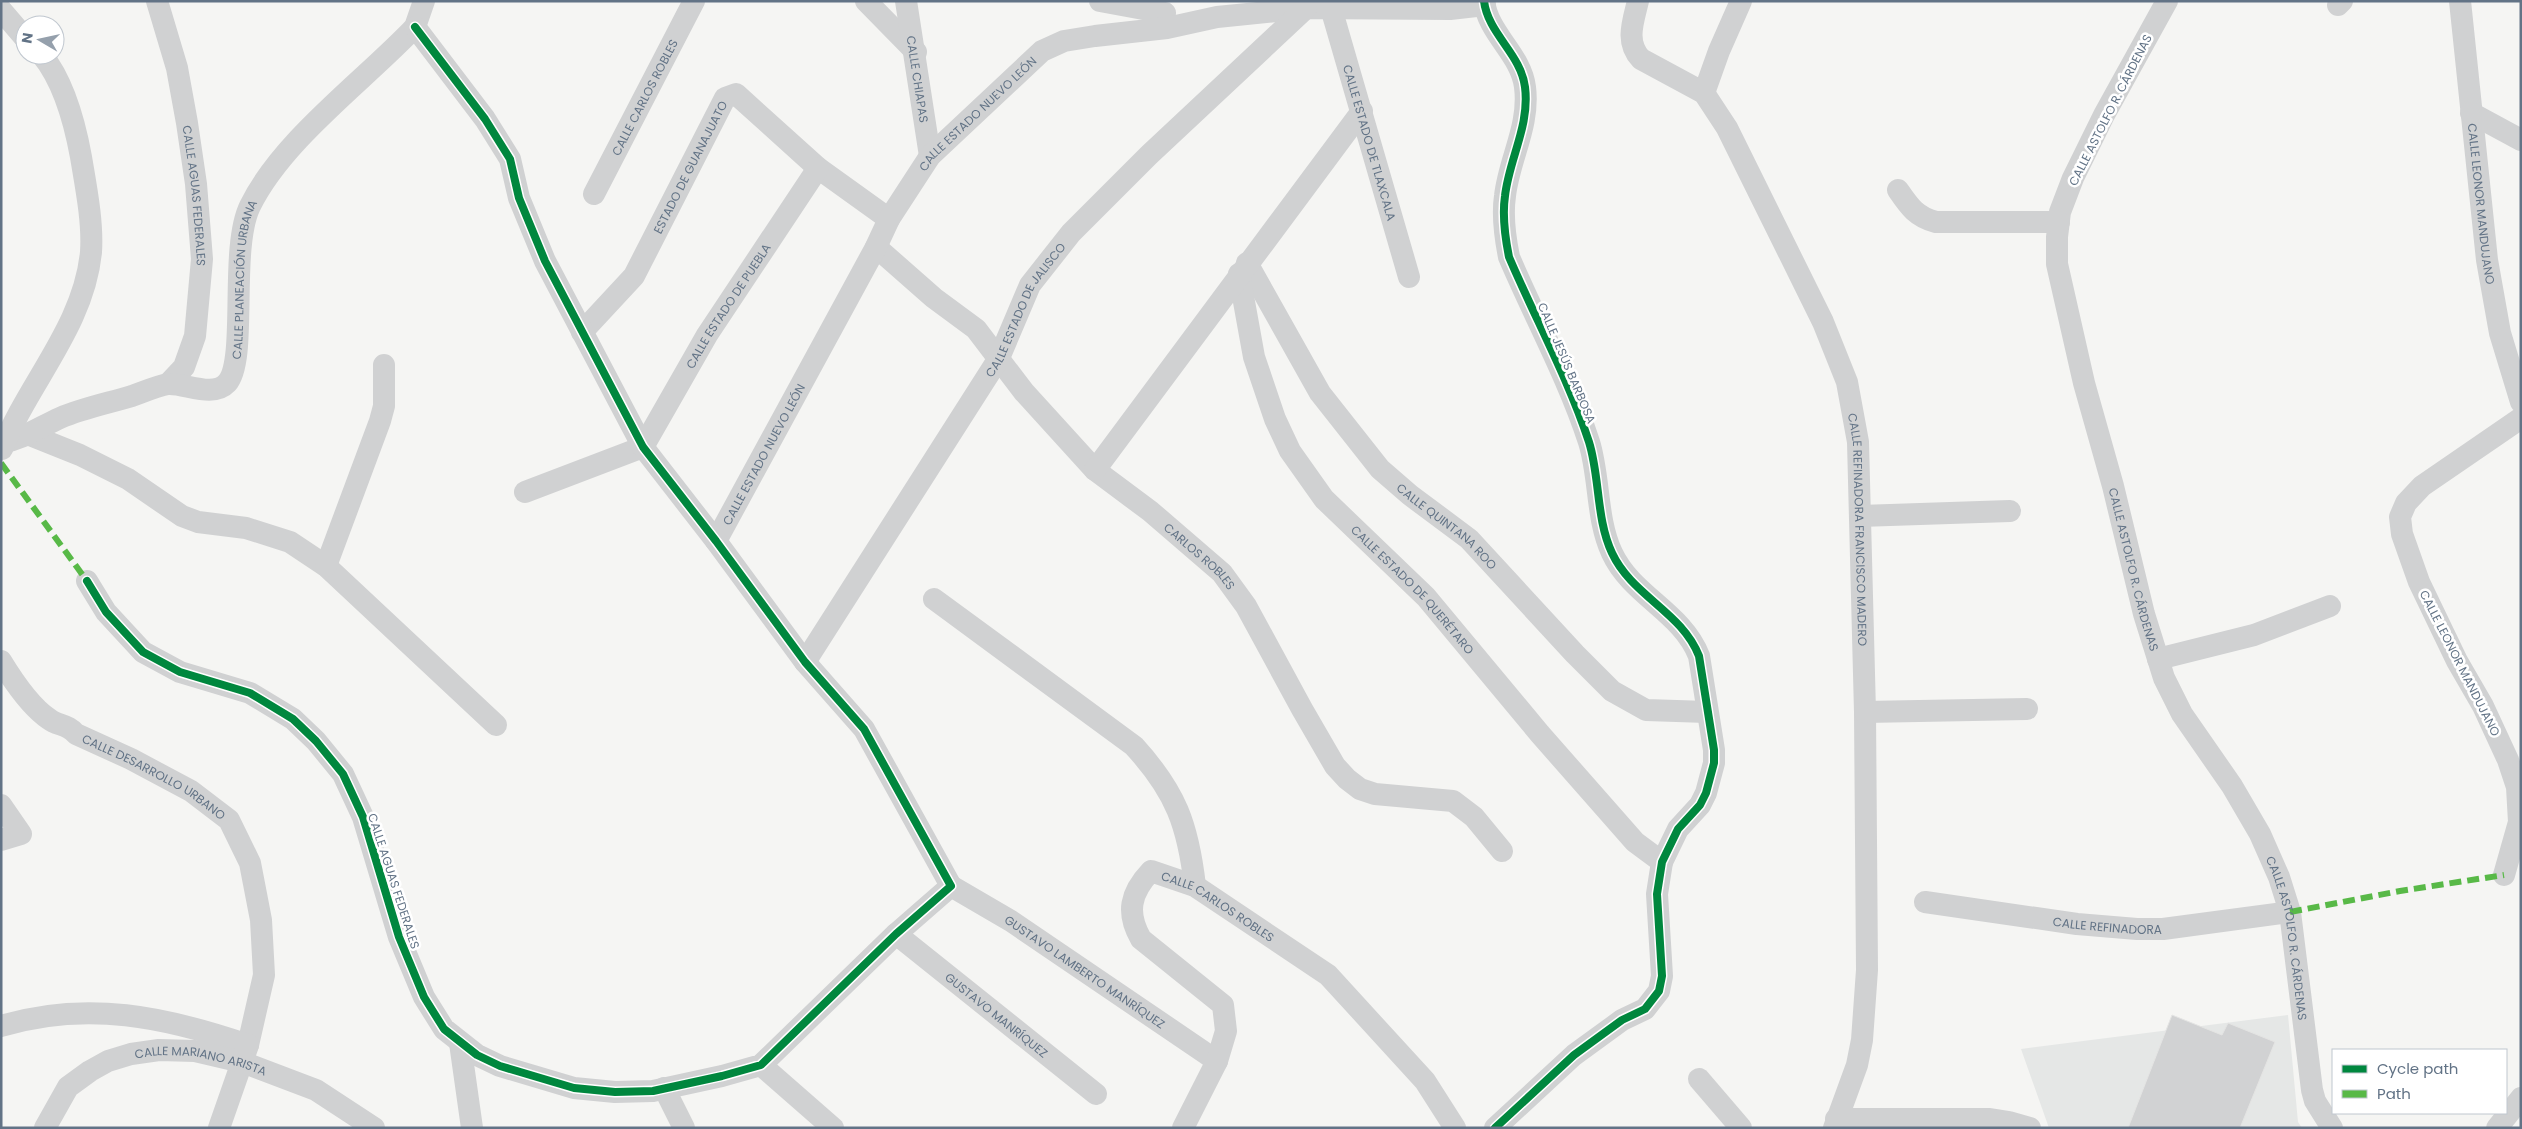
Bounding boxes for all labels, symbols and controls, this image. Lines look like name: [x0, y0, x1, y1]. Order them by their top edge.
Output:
north arrow: [15, 15, 65, 65]
text: N: [16, 31, 38, 45]
street label: CALLE ASTOLFO R. CÁRDENAS: [2064, 31, 2156, 189]
street label: CALLE CHIAPAS: [903, 34, 933, 124]
street label: CALLE CARLOS ROBLES: [607, 36, 681, 158]
street label: CALLE ESTADO NUEVO LEÓN: [914, 52, 1040, 174]
street label: CALLE ESTADO DE TLAXCALA: [1339, 62, 1401, 223]
street label: ESTADO DE GUANAJUATO: [649, 97, 731, 236]
street label: CALLE LEONOR MANDUJANO: [2464, 122, 2500, 286]
street label: CALLE AGUAS FEDERALES: [179, 124, 210, 267]
street label: CALLE PLANEACIÓN URBANA: [227, 197, 260, 360]
street label: CALLE ESTADO DE JALISCO: [981, 239, 1069, 380]
street label: CALLE ESTADO DE PUEBLA: [681, 240, 774, 371]
street label: CALLE JESÚS BARBOSA: [1534, 300, 1600, 426]
street label: CALLE ESTADO NUEVO LEÓN: [718, 380, 809, 528]
street label: CALLE REFINADORA FRANCISCO MADERO: [1844, 412, 1872, 646]
street label: CALLE QUINTANA ROO: [1393, 479, 1501, 573]
street label: CALLE ASTOLFO R. CÁRDENAS: [2105, 486, 2164, 653]
street label: CARLOS ROBLES: [1161, 518, 1240, 593]
street label: CALLE ESTADO DE QUERÉTARO: [1348, 521, 1478, 658]
street label: CALLE LEONOR MANDUJANO: [2416, 587, 2504, 739]
street label: CALLE DESARROLLO URBANO: [79, 729, 229, 823]
street label: CALLE AGUAS FEDERALES: [364, 811, 424, 951]
street label: CALLE ASTOLFO R. CÁRDENAS: [2262, 853, 2312, 1021]
street label: CALLE CARLOS ROBLES: [1159, 867, 1278, 945]
street label: GUSTAVO LAMBERTO MANRÍQUEZ: [1002, 911, 1169, 1032]
street label: CALLE REFINADORA: [2052, 912, 2162, 938]
street label: GUSTAVO MANRÍQUEZ: [942, 968, 1052, 1061]
street label: CALLE MARIANO ARISTA: [133, 1041, 269, 1079]
legend: [2332, 1049, 2507, 1114]
text: Cycle path: [2377, 1058, 2458, 1079]
text: Path: [2377, 1083, 2411, 1104]

